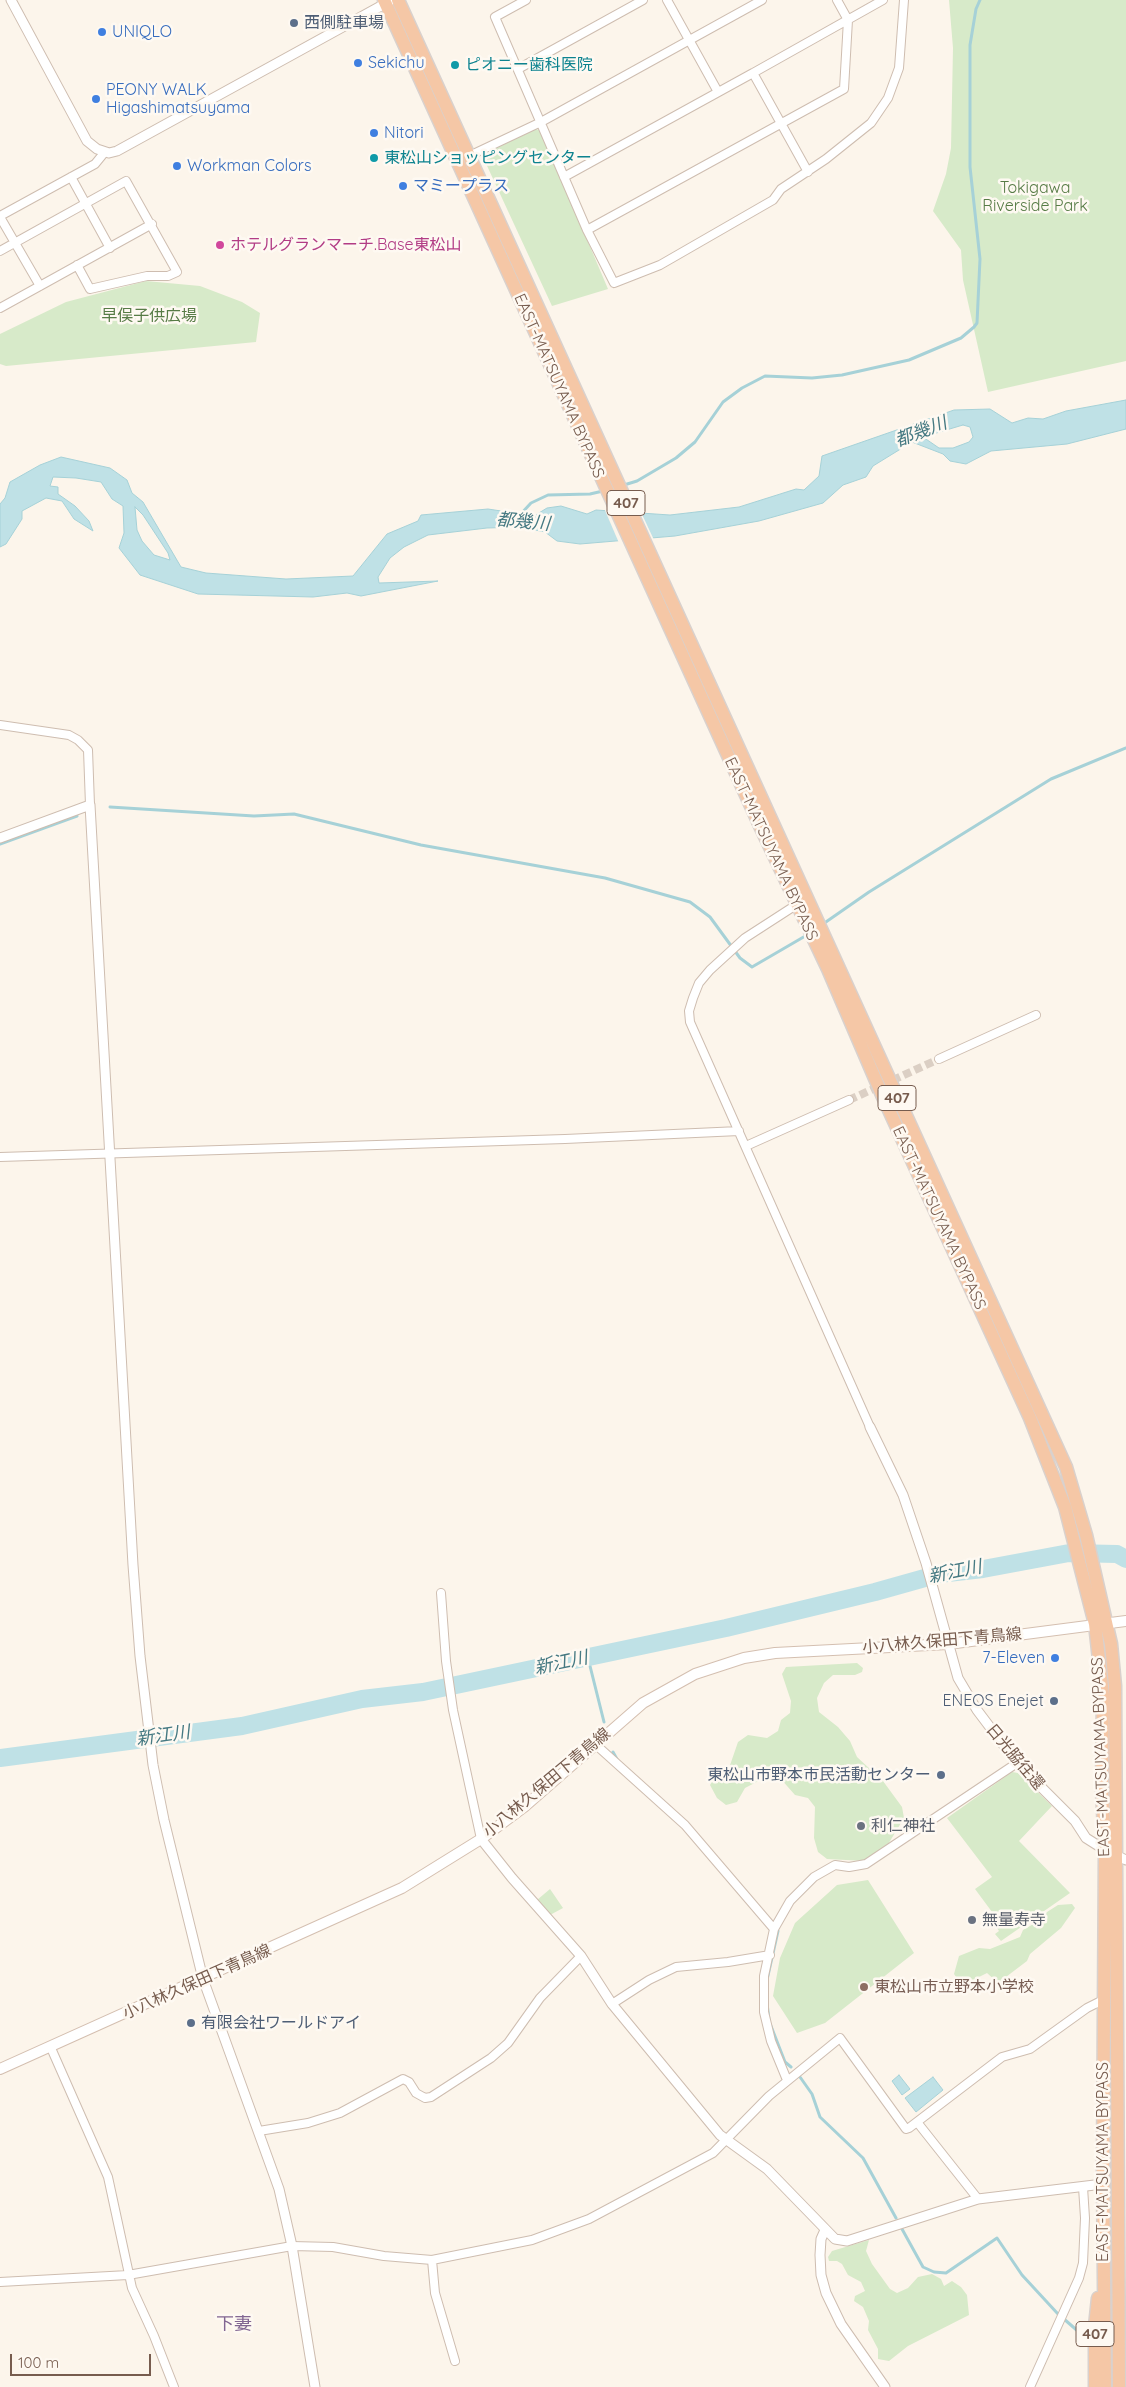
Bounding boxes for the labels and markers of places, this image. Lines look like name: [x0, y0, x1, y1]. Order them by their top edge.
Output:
place label: 西側駐車場: [304, 13, 384, 33]
marker: 西側駐車場: [288, 17, 300, 29]
place label: UNIQLO: [112, 22, 172, 42]
marker: UNIQLO: [96, 26, 108, 38]
place label: Sekichu: [368, 53, 424, 73]
place label: ピオニー歯科医院: [465, 55, 593, 75]
marker: Sekichu: [352, 57, 364, 69]
marker: ピオニー歯科医院: [449, 59, 461, 71]
place label: PEONY WALK Higashimatsuyama: [106, 80, 250, 118]
marker: PEONY WALK Higashimatsuyama: [90, 93, 102, 105]
place label: Nitori: [384, 123, 424, 143]
marker: Nitori: [368, 127, 380, 139]
place label: 東松山ショッピングセンター: [384, 148, 592, 168]
marker: 東松山ショッピングセンター: [368, 152, 380, 164]
place label: Workman Colors: [187, 156, 311, 176]
marker: Workman Colors: [171, 160, 183, 172]
place label: マミープラス: [413, 176, 509, 196]
marker: マミープラス: [397, 180, 409, 192]
place label: ホテルグランマーチ.Base東松山: [230, 235, 462, 255]
marker: ホテルグランマーチ.Base東松山: [214, 239, 226, 251]
place label: 7-Eleven: [982, 1648, 1045, 1668]
marker: 7-Eleven: [1049, 1652, 1061, 1664]
place label: ENEOS Enejet: [942, 1691, 1044, 1711]
marker: ENEOS Enejet: [1048, 1695, 1060, 1707]
place label: 東松山市野本市民活動センター: [707, 1765, 931, 1785]
marker: 東松山市野本市民活動センター: [935, 1769, 947, 1781]
place label: 利仁神社: [871, 1816, 935, 1836]
marker: 利仁神社: [855, 1820, 867, 1832]
place label: 無量寿寺: [982, 1910, 1046, 1930]
marker: 無量寿寺: [966, 1914, 978, 1926]
place label: 東松山市立野本小学校: [874, 1977, 1034, 1997]
marker: 東松山市立野本小学校: [858, 1981, 870, 1993]
place label: 有限会社ワールドアイ: [201, 2013, 361, 2033]
marker: 有限会社ワールドアイ: [185, 2017, 197, 2029]

